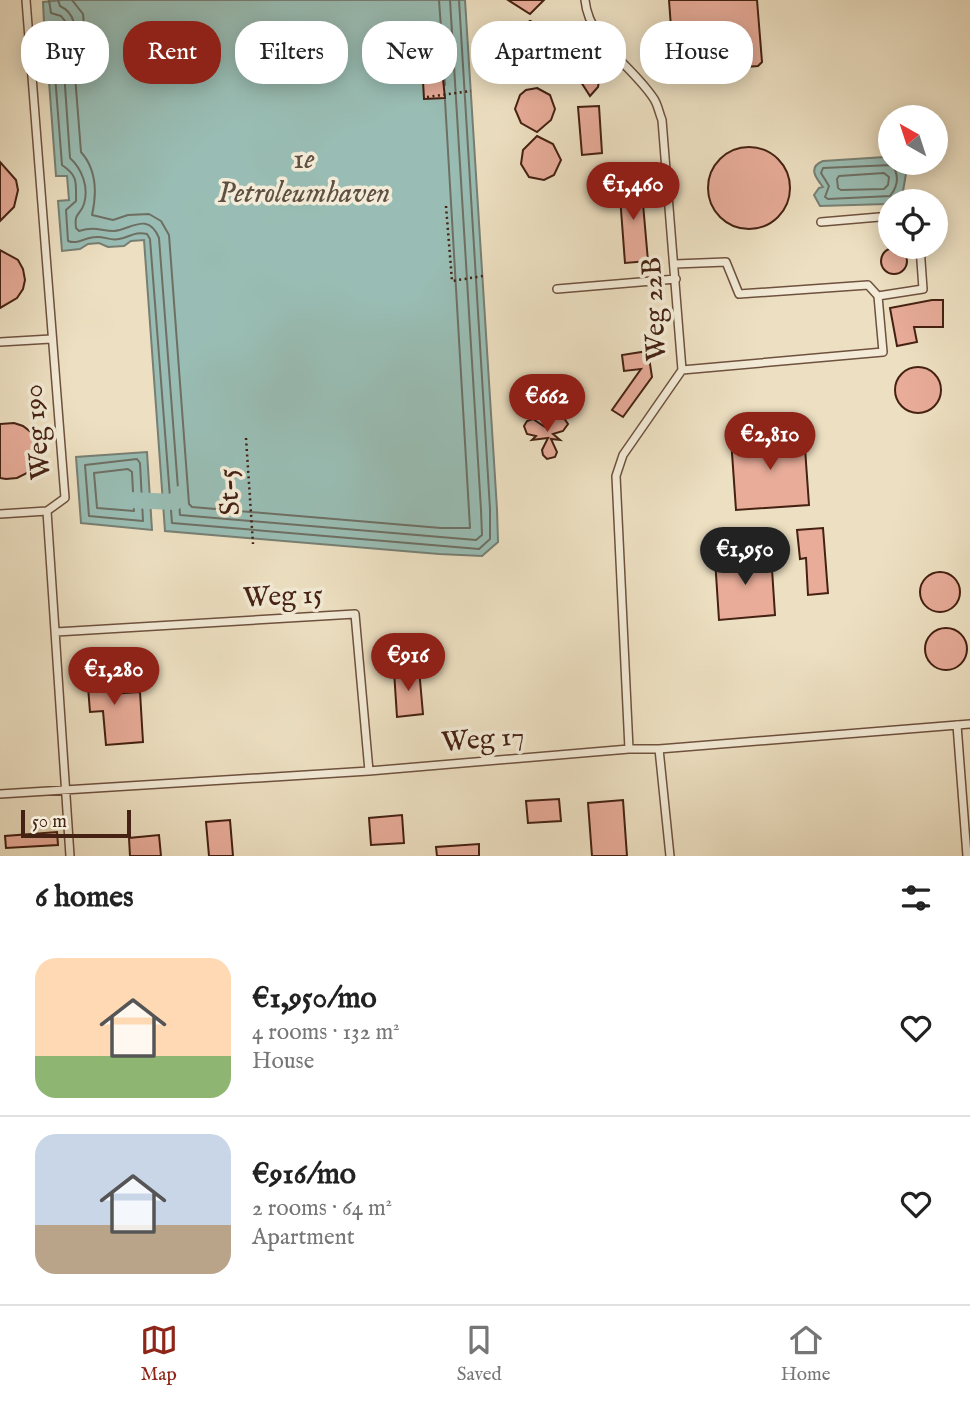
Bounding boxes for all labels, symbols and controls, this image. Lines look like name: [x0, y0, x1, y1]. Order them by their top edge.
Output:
chip: Buy: [21, 21, 109, 84]
chip: Rent: [123, 21, 221, 84]
chip: Filters: [235, 21, 348, 84]
chip: New: [362, 21, 457, 84]
chip: Apartment: [471, 21, 626, 84]
chip: House: [640, 21, 753, 84]
north arrow: [878, 105, 948, 175]
map controls: [878, 105, 948, 259]
water label: 1e Petroleumhaven: [218, 141, 390, 213]
pin: €1,460: [576, 162, 690, 222]
text: €1,460: [603, 170, 664, 199]
button: locate: [878, 189, 948, 259]
street label: Weg 22B: [635, 256, 675, 362]
pin: €662: [506, 374, 588, 434]
text: €662: [525, 382, 569, 411]
street label: Weg 190: [16, 383, 60, 481]
pin: €2,810: [713, 412, 827, 472]
text: €2,810: [740, 420, 800, 449]
street label: St-5: [211, 467, 249, 517]
pin: €1,950: [688, 528, 802, 587]
text: €1,950: [716, 535, 774, 564]
street label: Weg 15: [242, 577, 324, 617]
pin: €916: [367, 634, 449, 693]
text: €916: [387, 641, 429, 670]
pin: €1,280: [57, 648, 171, 707]
text: €1,280: [84, 655, 144, 684]
street label: Weg 17: [440, 719, 526, 761]
scale bar: [21, 807, 131, 839]
text: 50 m: [32, 810, 67, 834]
text: 6 homes: [35, 879, 134, 917]
icon: filters: [897, 879, 935, 917]
text: €1,950/mo: [252, 980, 377, 1018]
icon: home: [91, 986, 175, 1070]
icon: heart: [897, 1009, 935, 1047]
text: 4 rooms · 132 m²: [252, 1018, 400, 1047]
text: House: [252, 1047, 314, 1076]
text: €916/mo: [252, 1156, 356, 1194]
icon: home: [91, 1162, 175, 1246]
icon: heart: [897, 1185, 935, 1223]
text: 2 rooms · 64 m²: [252, 1194, 392, 1223]
text: Apartment: [252, 1223, 355, 1252]
tab: Map: [140, 1321, 178, 1387]
tab: Saved: [457, 1321, 502, 1387]
tab: Home: [781, 1321, 830, 1387]

